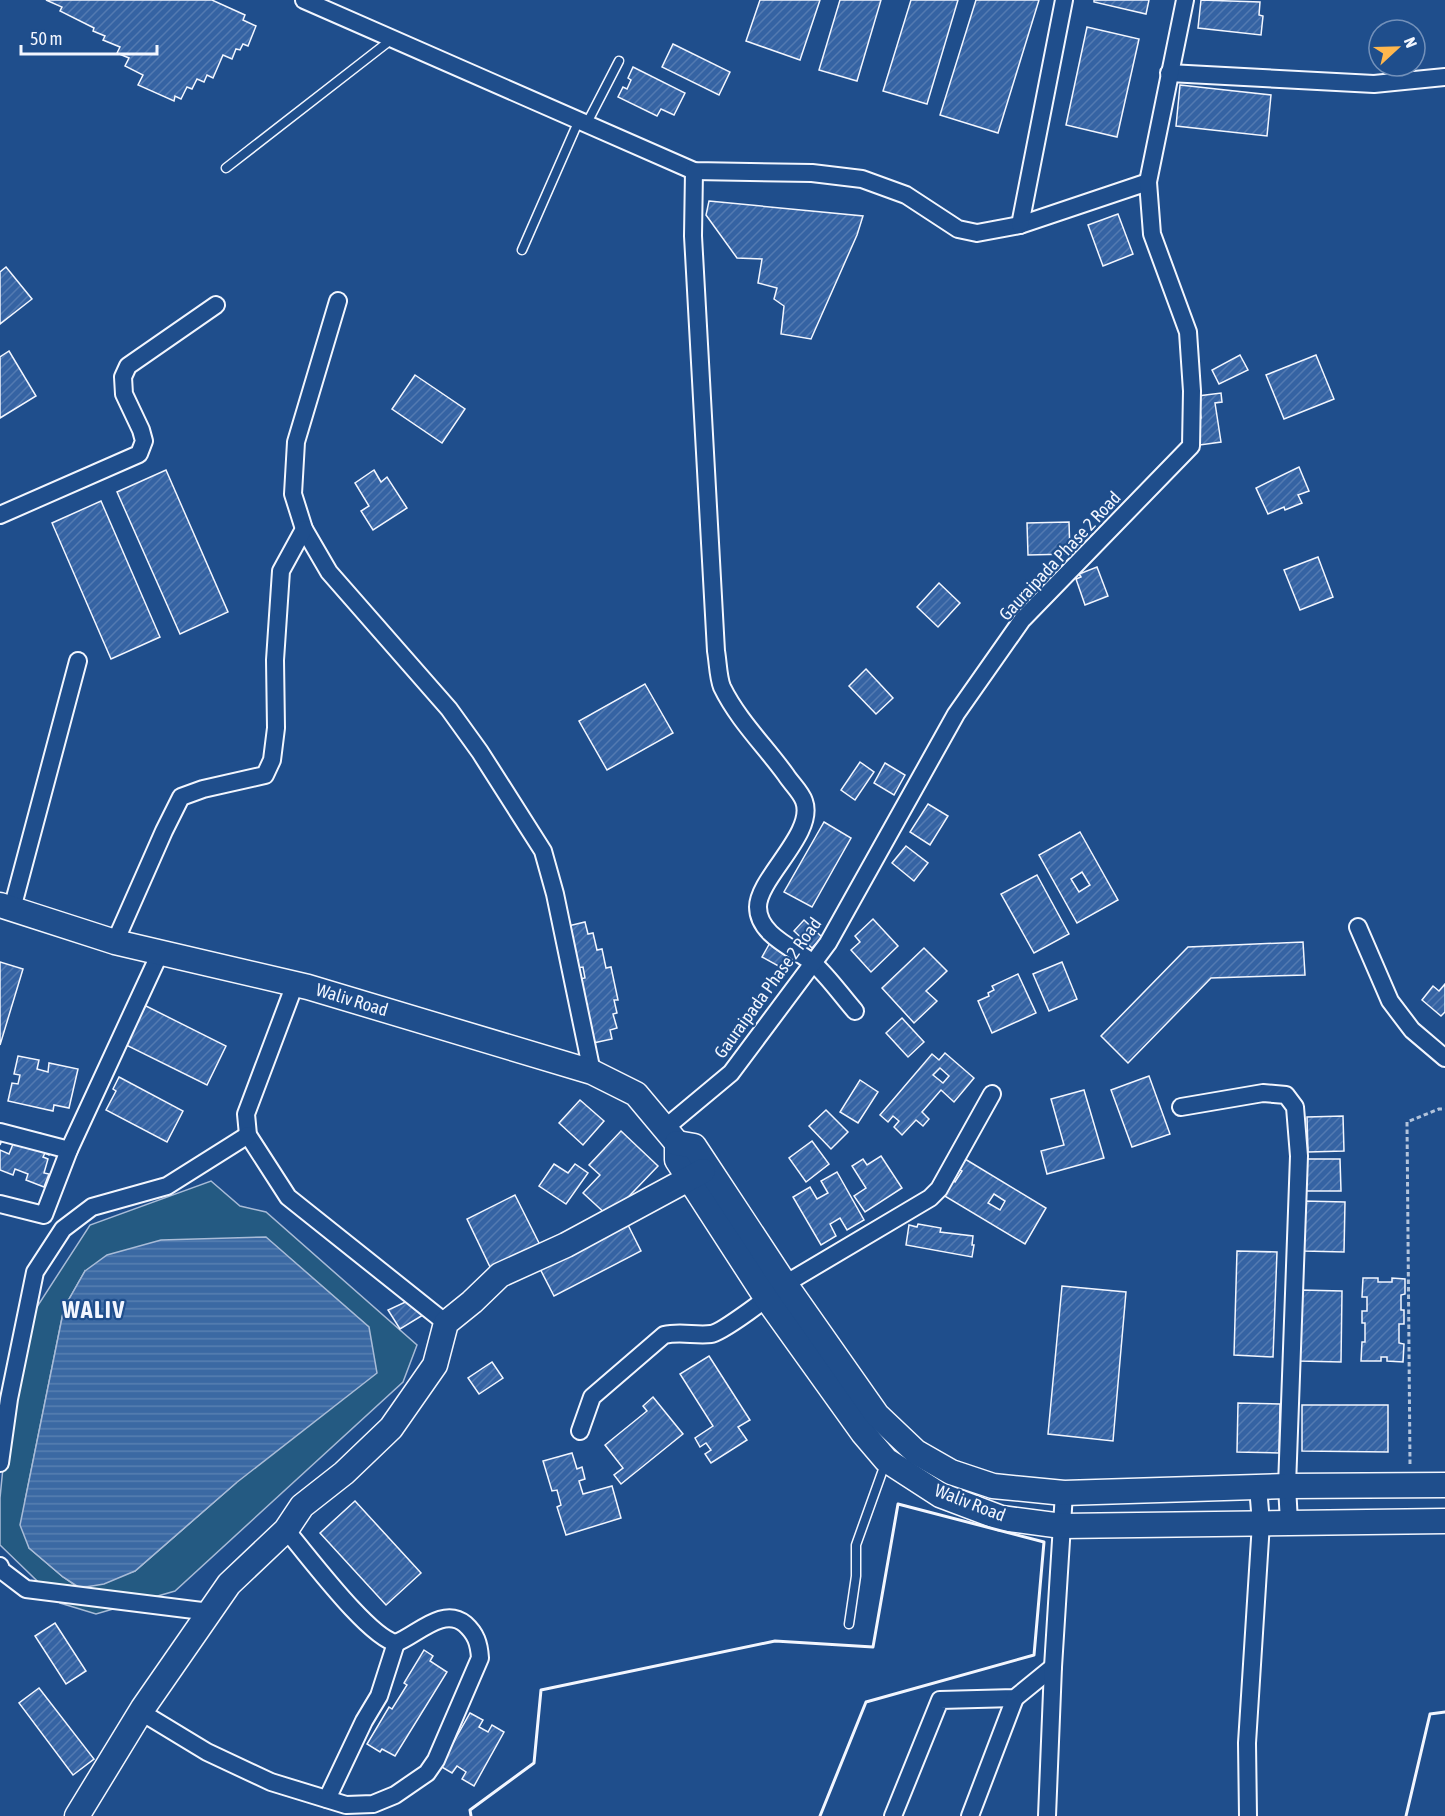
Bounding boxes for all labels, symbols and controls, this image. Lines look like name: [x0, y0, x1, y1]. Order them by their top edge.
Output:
scale bar: [21, 18, 158, 56]
north arrow: [1367, 18, 1427, 78]
text: 50 m: [30, 28, 62, 49]
text: N: [1401, 35, 1421, 50]
street label: Gauraipada Phase 2 Road: [994, 487, 1125, 624]
street label: Gauraipada Phase 2 Road: [710, 913, 826, 1062]
street label: Waliv Road: [314, 979, 391, 1020]
district label: WALIV: [61, 1296, 126, 1323]
street label: Waliv Road: [932, 1479, 1009, 1526]

